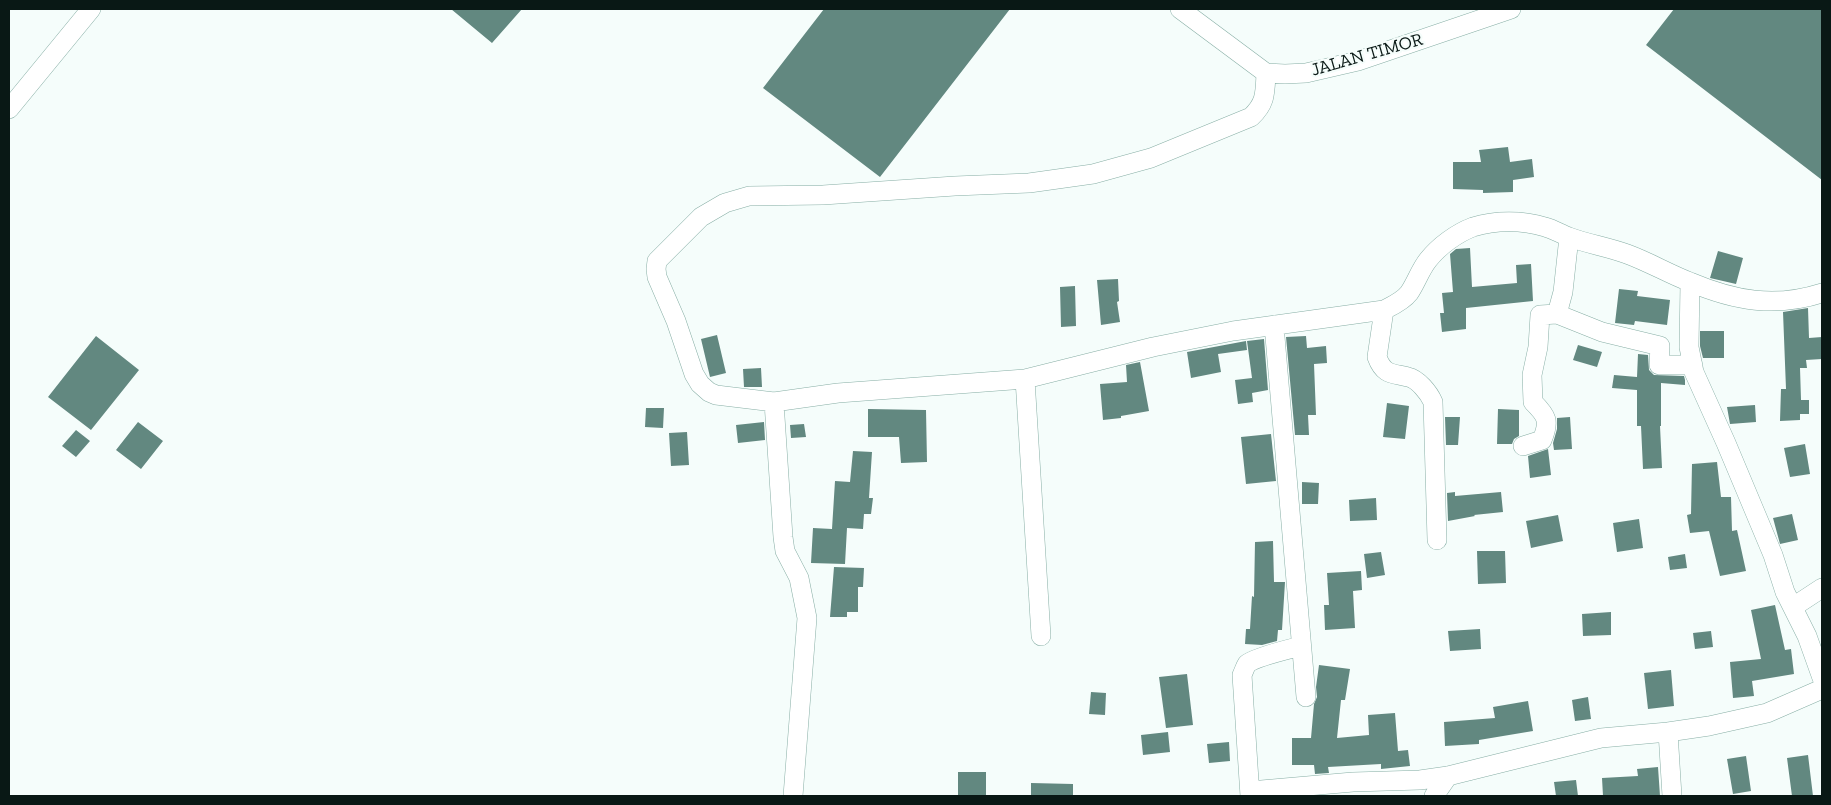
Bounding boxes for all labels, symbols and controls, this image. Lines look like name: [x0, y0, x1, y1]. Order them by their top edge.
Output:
street label: JALAN TIMOR: [1309, 29, 1425, 81]

